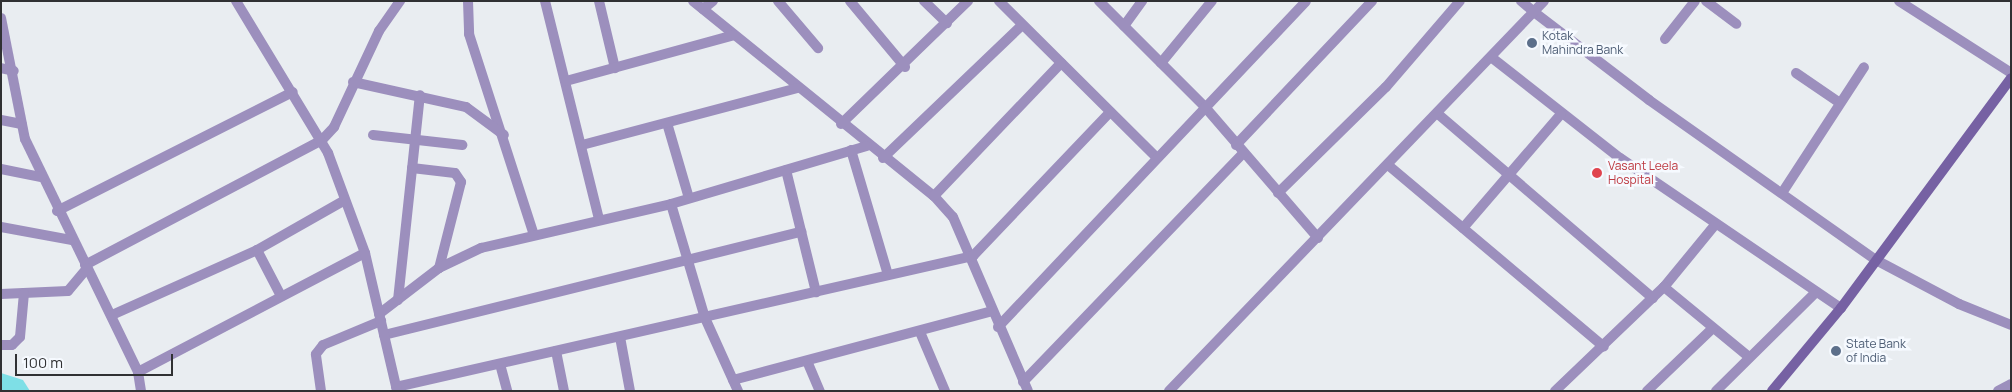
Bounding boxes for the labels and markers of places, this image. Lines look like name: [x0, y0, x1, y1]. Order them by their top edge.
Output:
place label: Kotak Mahindra Bank: [1542, 29, 1623, 57]
marker: Kotak Mahindra Bank: [1526, 37, 1538, 49]
place label: Vasant Leela Hospital: [1608, 159, 1678, 187]
marker: Vasant Leela Hospital: [1590, 166, 1604, 180]
place label: State Bank of India: [1846, 337, 1906, 365]
marker: State Bank of India: [1830, 345, 1842, 357]

